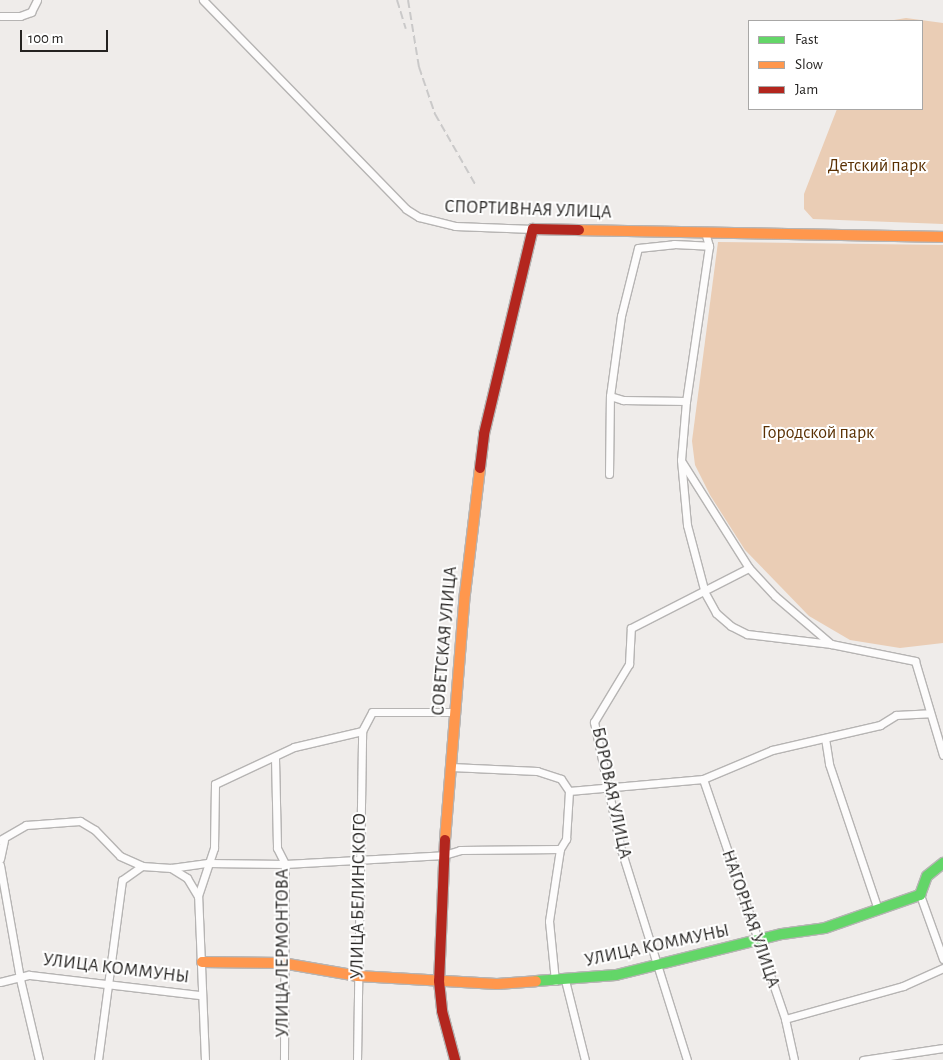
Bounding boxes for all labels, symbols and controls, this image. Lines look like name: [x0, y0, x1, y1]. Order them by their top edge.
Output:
scale bar: [22, 20, 110, 52]
legend: [748, 20, 923, 110]
text: 100 m: [28, 31, 63, 46]
text: Fast: [795, 32, 818, 47]
text: Slow: [795, 57, 823, 72]
text: Jam: [795, 82, 818, 97]
park label: Детский парк: [828, 155, 926, 177]
street label: СПОРТИВНАЯ УЛИЦА: [444, 196, 612, 224]
park label: Городской парк: [762, 422, 874, 444]
street label: СОВЕТСКАЯ УЛИЦА: [428, 565, 462, 717]
street label: БОРОВАЯ УЛИЦА: [587, 725, 635, 861]
street label: УЛИЦА БЕЛИНСКОГО: [347, 813, 371, 979]
street label: НАГОРНАЯ УЛИЦА: [716, 847, 784, 991]
street label: УЛИЦА ЛЕРМОНТОВА: [272, 869, 294, 1037]
street label: УЛИЦА КОММУНЫ: [583, 920, 731, 972]
street label: УЛИЦА КОММУНЫ: [42, 949, 190, 989]

